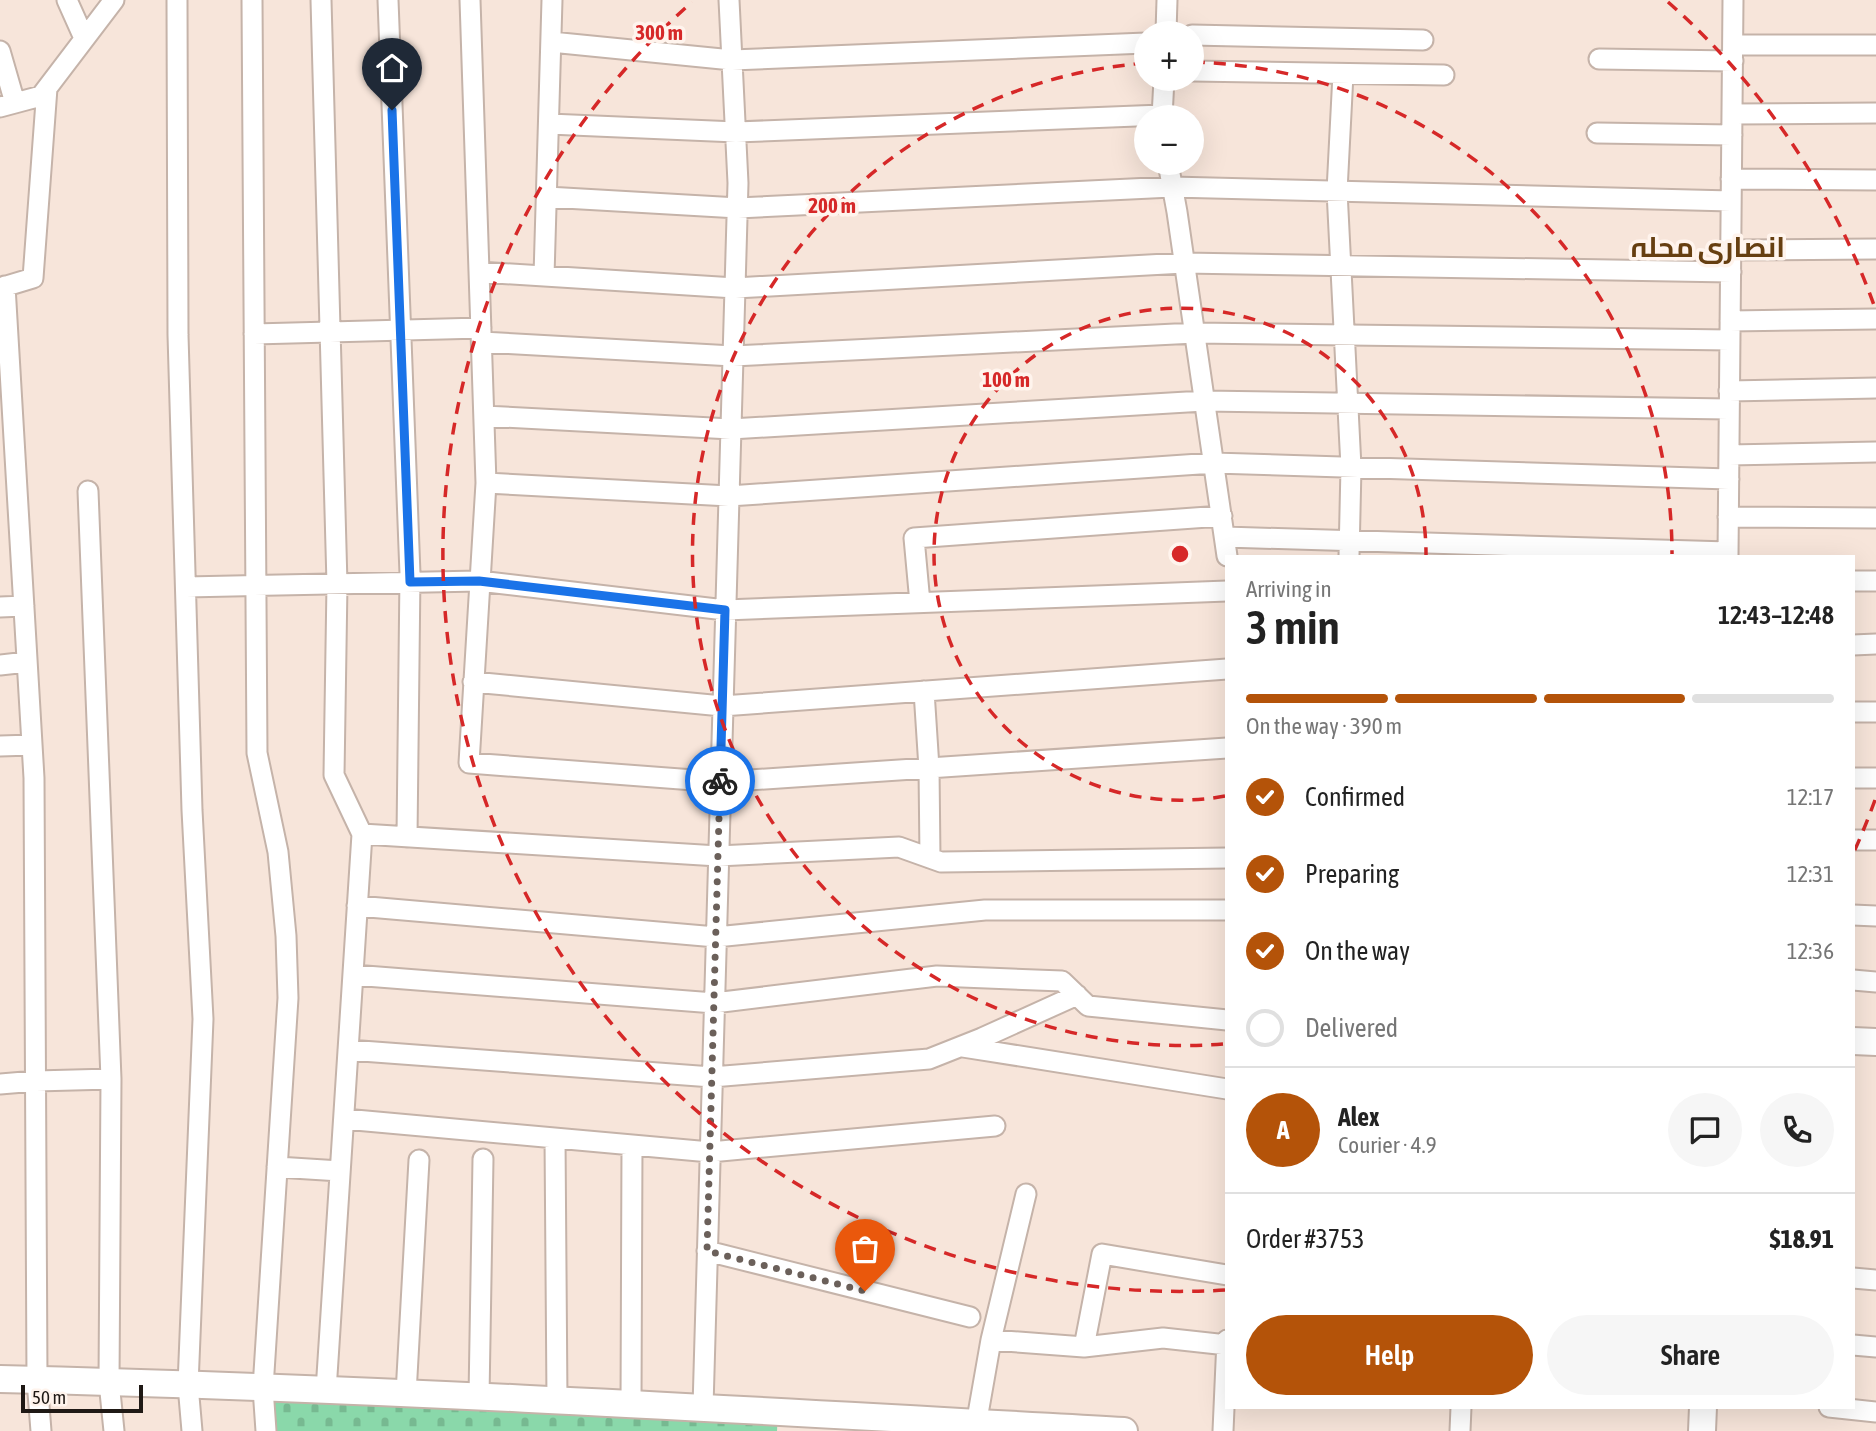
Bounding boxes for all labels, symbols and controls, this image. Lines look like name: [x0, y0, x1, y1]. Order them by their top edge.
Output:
text: 300 m: [635, 20, 683, 44]
map controls: [1134, 21, 1204, 175]
button: +: [1134, 21, 1204, 91]
pin: [362, 38, 422, 110]
icon: home: [373, 49, 411, 87]
button: −: [1134, 105, 1204, 175]
text: 200 m: [808, 193, 856, 217]
district label: انصاری محلہ: [1631, 231, 1785, 264]
text: 100 m: [982, 367, 1030, 391]
centre of rings: [1168, 542, 1192, 566]
text: Arriving in: [1246, 576, 1332, 602]
text: 12:43–12:48: [1718, 600, 1834, 630]
text: 3 min: [1246, 601, 1340, 654]
text: On the way · 390 m: [1246, 713, 1402, 739]
courier: [685, 746, 755, 816]
icon: bike: [701, 762, 739, 800]
icon: check: [1246, 778, 1284, 816]
text: Confirmed: [1305, 782, 1405, 812]
text: 12:17: [1787, 784, 1834, 810]
icon: check: [1246, 855, 1284, 893]
text: Preparing: [1305, 859, 1399, 889]
text: 12:31: [1787, 861, 1834, 887]
icon: check: [1246, 932, 1284, 970]
text: On the way: [1305, 936, 1410, 966]
text: 12:36: [1787, 938, 1834, 964]
text: Delivered: [1305, 1013, 1398, 1043]
button: chat: [1668, 1093, 1742, 1167]
button: phone: [1760, 1093, 1834, 1167]
text: Alex: [1338, 1102, 1379, 1132]
text: A: [1277, 1115, 1289, 1145]
text: Courier · 4.9: [1338, 1132, 1437, 1158]
pin: [835, 1219, 895, 1291]
text: Order #3753: [1246, 1224, 1365, 1254]
text: $18.91: [1770, 1224, 1834, 1254]
icon: bag: [846, 1230, 884, 1268]
button: Help: [1246, 1315, 1533, 1395]
button: Share: [1547, 1315, 1834, 1395]
scale bar: [21, 1382, 144, 1414]
text: 50 m: [32, 1386, 66, 1408]

